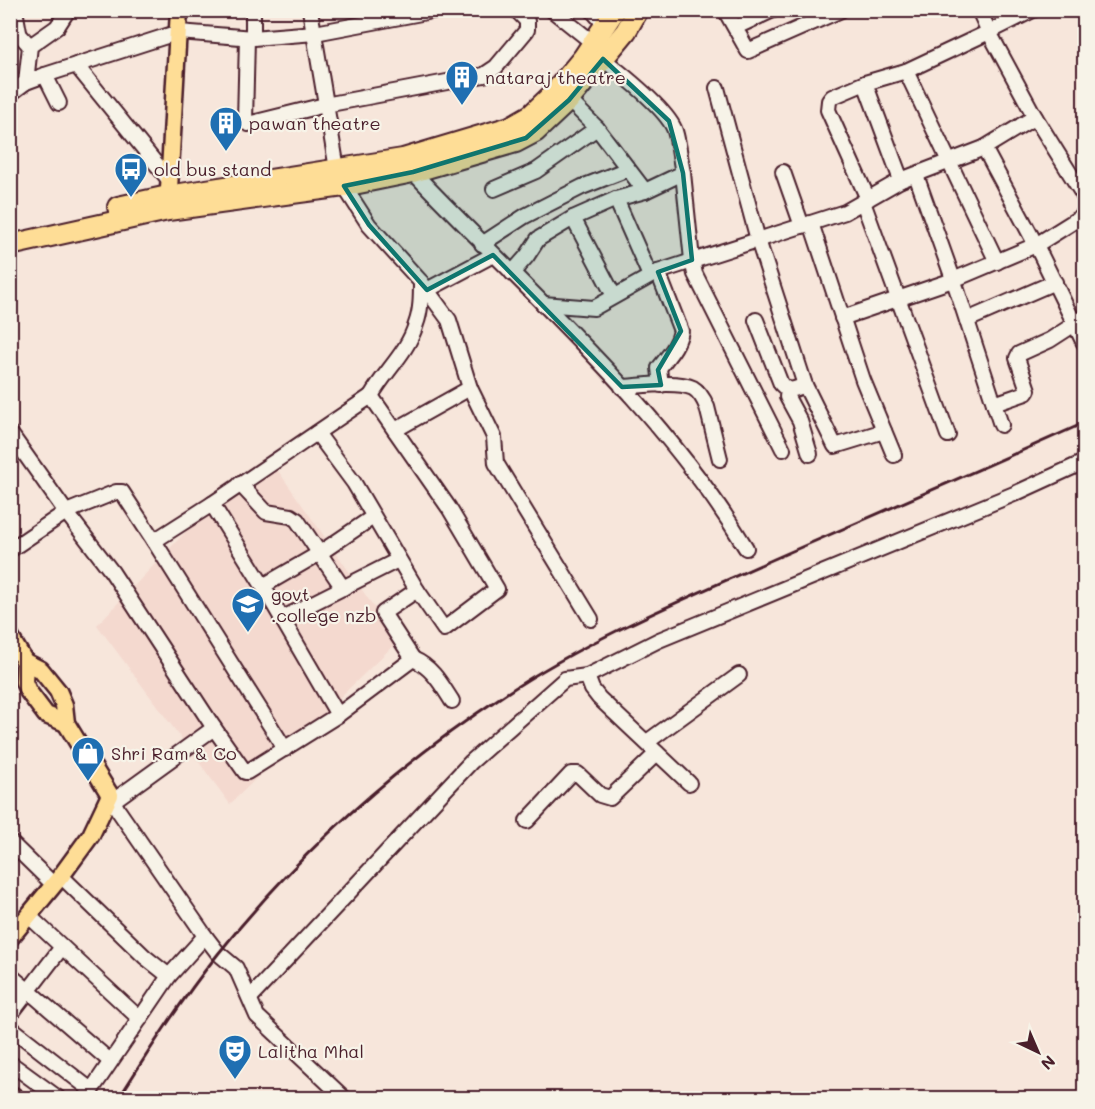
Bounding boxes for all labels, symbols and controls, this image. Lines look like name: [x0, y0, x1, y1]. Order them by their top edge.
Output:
building icon: nataraj theatre: [444, 59, 480, 106]
place label: nataraj theatre: [485, 65, 626, 89]
building icon: pawan theatre: [208, 105, 244, 152]
place label: pawan theatre: [249, 111, 381, 135]
bus stop icon: old bus stand: [113, 151, 149, 198]
place label: old bus stand: [154, 157, 271, 181]
place label: govt .college nzb: [271, 582, 377, 627]
school or university icon: govt .college nzb: [230, 586, 266, 633]
shop icon: Shri Ram & Co: [70, 735, 106, 782]
place label: Shri Ram & Co: [111, 741, 237, 765]
north arrow: [1008, 1022, 1068, 1082]
theatre icon: Lalitha Mhal: [217, 1033, 253, 1080]
place label: Lalitha Mhal: [258, 1039, 364, 1063]
text: N: [1037, 1051, 1060, 1075]

